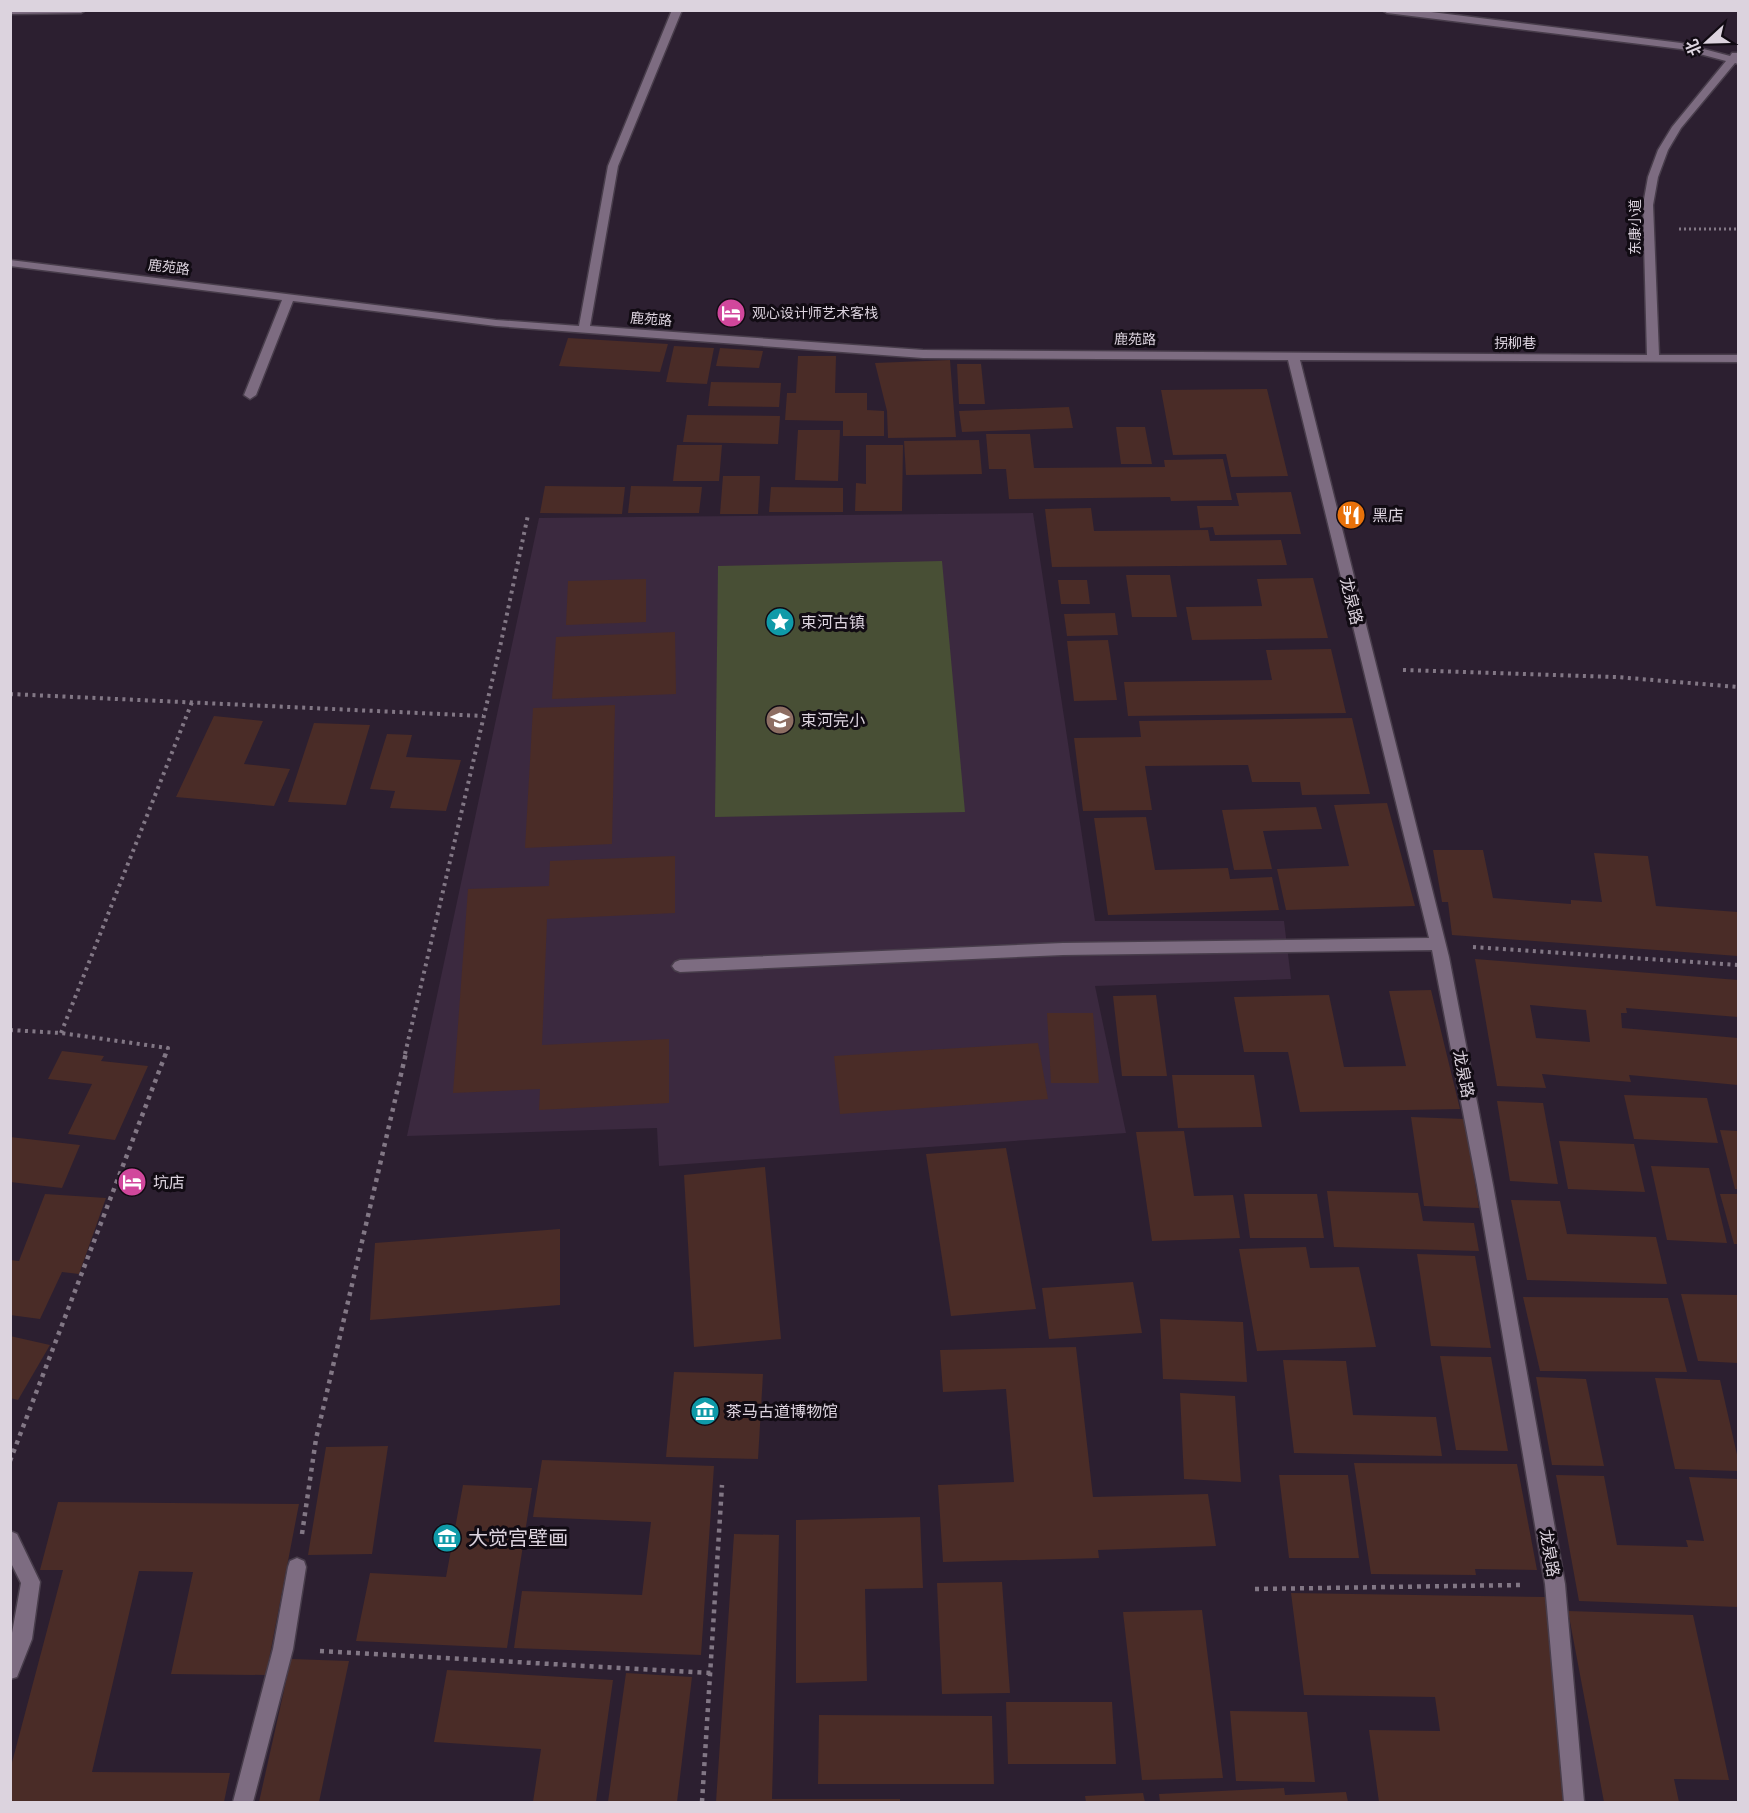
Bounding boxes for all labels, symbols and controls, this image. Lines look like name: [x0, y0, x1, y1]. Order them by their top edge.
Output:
north arrow: [1677, 12, 1737, 72]
text: 北: [1683, 37, 1704, 58]
street label: 东康小道: [1628, 199, 1643, 255]
street label: 鹿苑路: [147, 257, 191, 277]
hotel icon: 观心设计师艺术客栈: [715, 297, 747, 329]
place label: 观心设计师艺术客栈: [752, 305, 878, 321]
street label: 鹿苑路: [629, 311, 672, 328]
street label: 鹿苑路: [1114, 332, 1156, 347]
street label: 拐柳巷: [1494, 336, 1536, 351]
restaurant icon: 黑店: [1335, 499, 1367, 531]
place label: 黑店: [1372, 507, 1404, 524]
street label: 龙泉路: [1337, 576, 1366, 626]
place icon: 束河古镇: [764, 606, 796, 638]
place label: 束河古镇: [801, 614, 865, 631]
school or university icon: 束河完小: [764, 704, 796, 736]
place label: 束河完小: [801, 712, 865, 729]
street label: 龙泉路: [1451, 1049, 1476, 1099]
hotel icon: 坑店: [116, 1166, 148, 1198]
place label: 坑店: [153, 1174, 185, 1191]
museum icon: 茶马古道博物馆: [689, 1395, 721, 1427]
place label: 茶马古道博物馆: [726, 1403, 838, 1420]
museum icon: 大觉宫壁画: [431, 1522, 463, 1554]
place label: 大觉宫壁画: [468, 1528, 568, 1549]
street label: 龙泉路: [1537, 1528, 1562, 1578]

